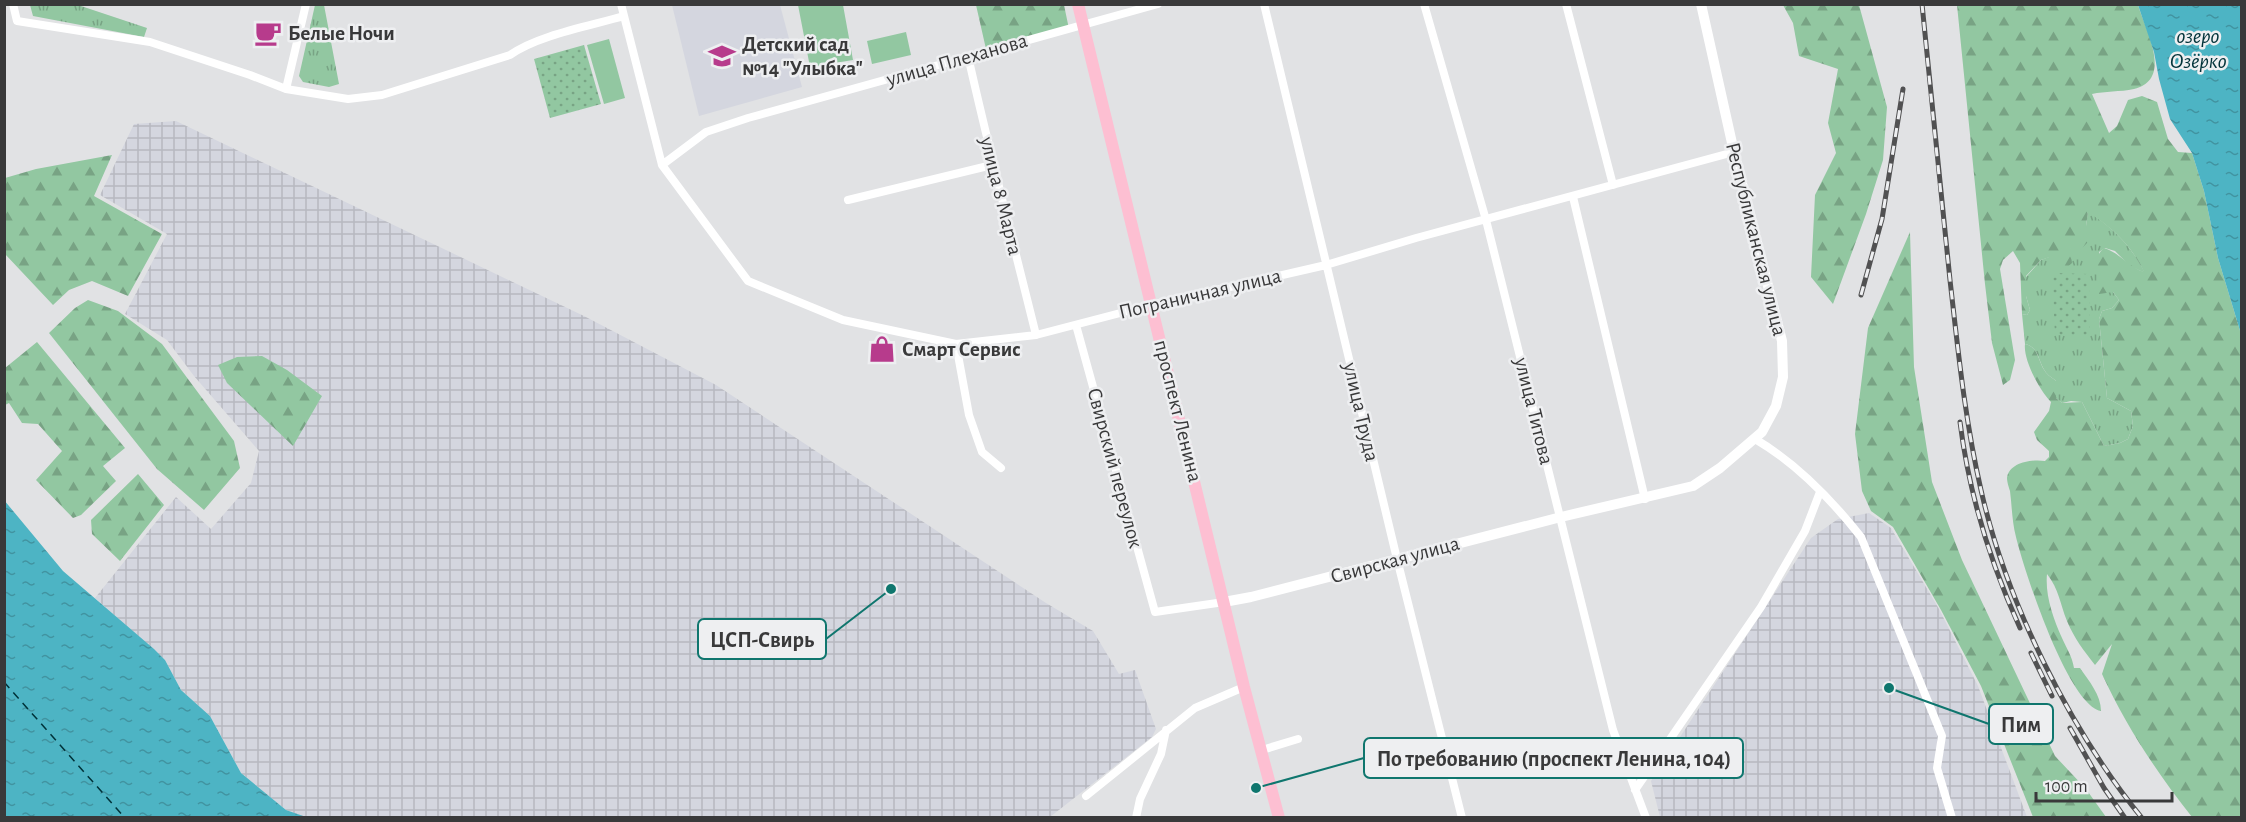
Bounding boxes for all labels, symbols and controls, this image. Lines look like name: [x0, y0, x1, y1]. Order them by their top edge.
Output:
cafe icon: Белые Ночи: [253, 18, 283, 48]
place label: Белые Ночи: [288, 23, 395, 44]
water label: озеро Озёрко: [2169, 25, 2227, 73]
street label: улица Плеханова: [883, 30, 1030, 90]
place label: Детский сад №14 "Улыбка": [742, 34, 863, 79]
school or university icon: Детский сад №14 "Улыбка": [707, 41, 737, 71]
street label: улица 8 Марта: [976, 134, 1026, 258]
street label: Республиканская улица: [1722, 140, 1790, 338]
street label: Пограничная улица: [1117, 265, 1284, 323]
shop icon: Смарт Сервис: [867, 334, 897, 364]
street label: проспект Ленина: [1150, 338, 1206, 485]
place label: Смарт Сервис: [902, 339, 1021, 360]
street label: улица Титова: [1510, 354, 1558, 467]
street label: улица Труда: [1339, 359, 1383, 464]
street label: Свирский переулок: [1084, 386, 1147, 551]
street label: Свирская улица: [1328, 533, 1462, 587]
callout: ЦСП-Свирь: [698, 619, 826, 659]
text: ЦСП-Свирь: [710, 629, 815, 651]
callout: Пим: [1989, 704, 2053, 744]
text: Пим: [2001, 714, 2041, 736]
callout: По требованию (проспект Ленина, 104): [1364, 738, 1743, 778]
text: По требованию (проспект Ленина, 104): [1377, 748, 1731, 770]
scale bar: [2036, 765, 2172, 803]
text: 100 m: [2045, 778, 2088, 796]

